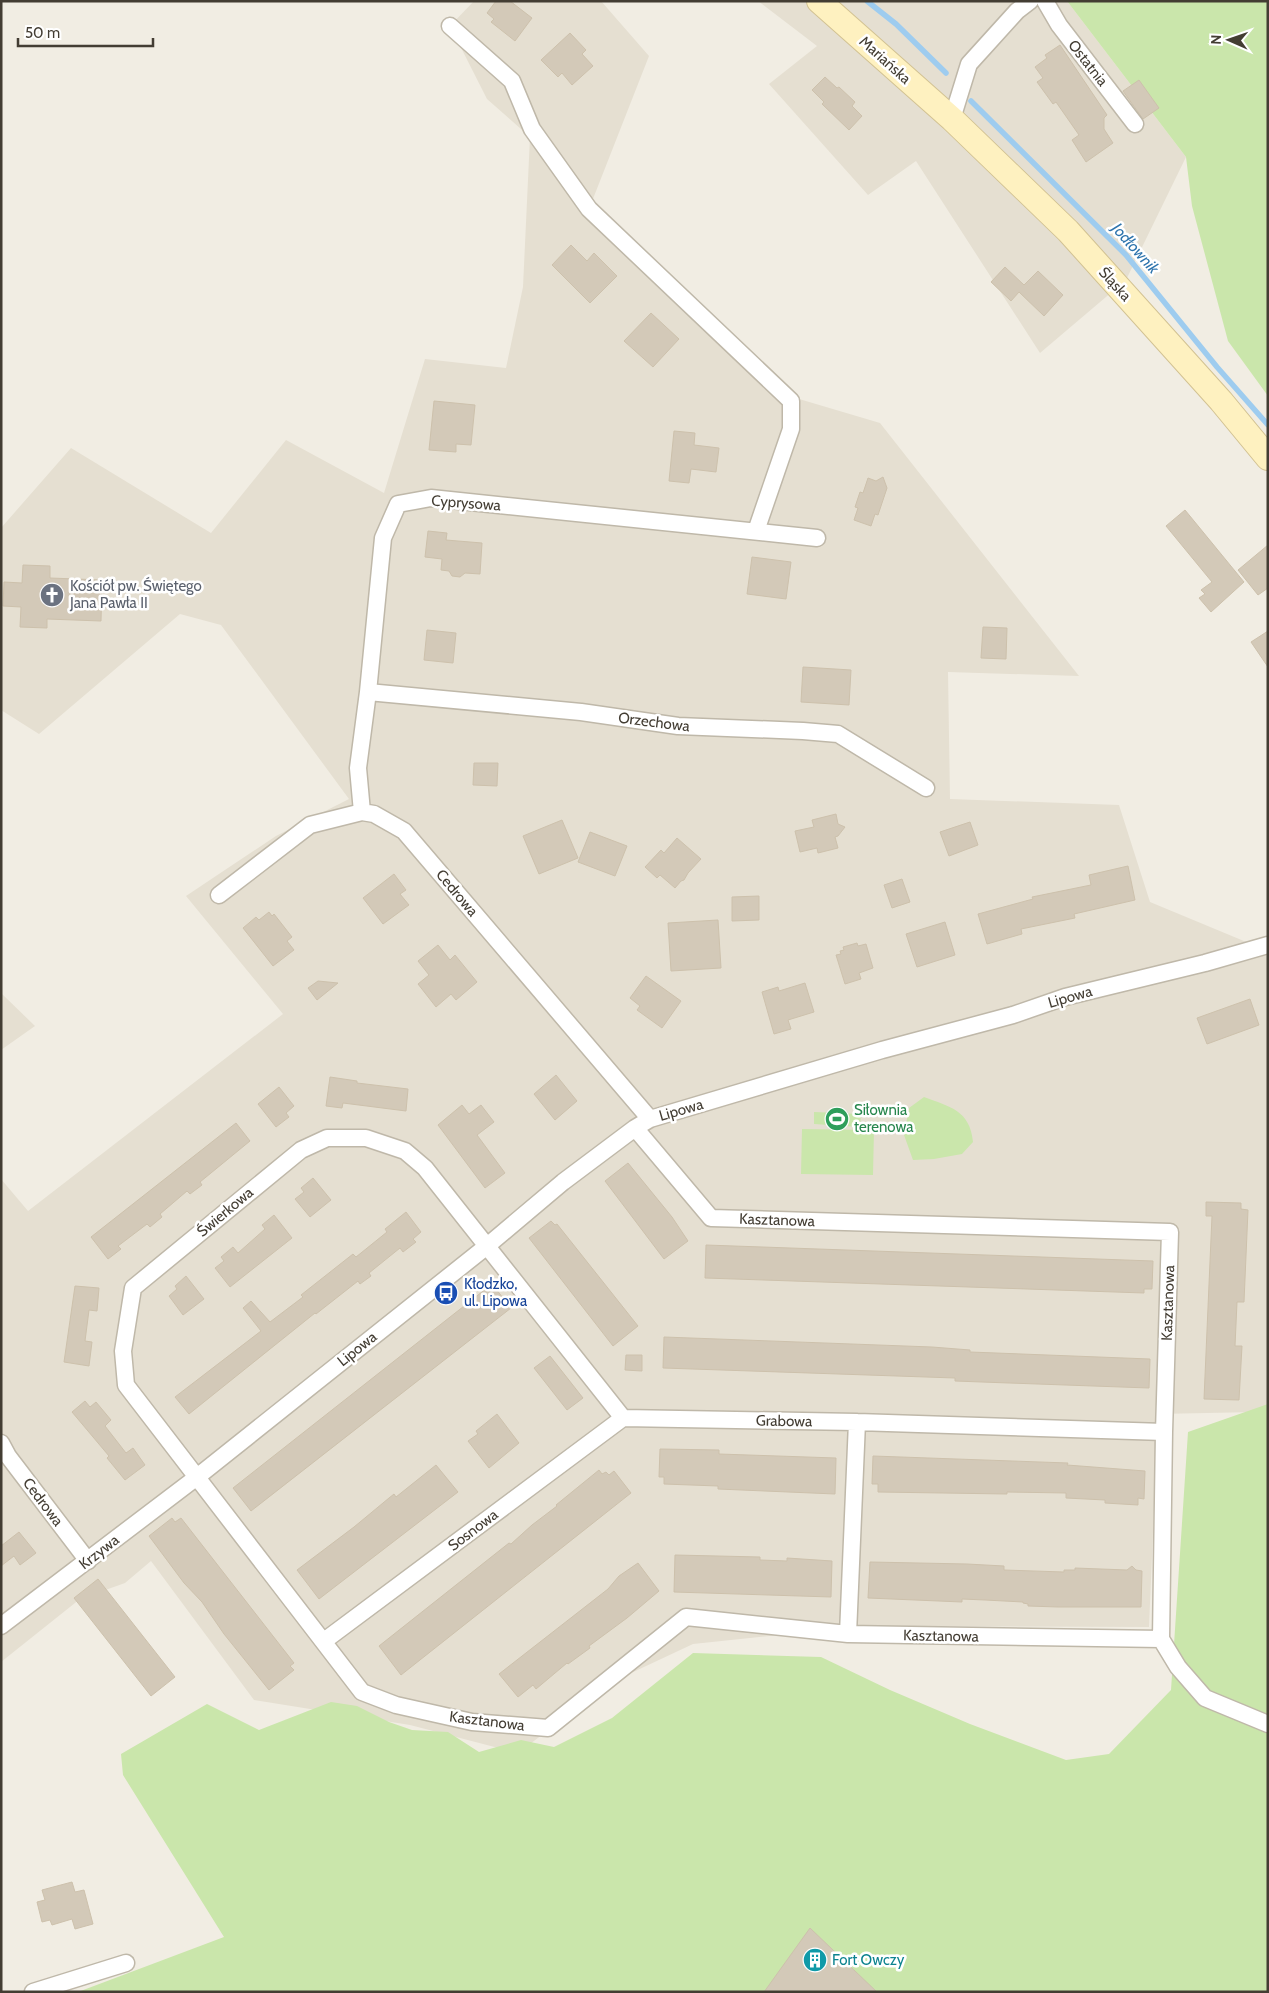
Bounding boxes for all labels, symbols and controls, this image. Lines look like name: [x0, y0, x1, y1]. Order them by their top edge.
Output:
scale bar: [18, 15, 152, 47]
north arrow: [1204, 15, 1254, 65]
text: 50 m: [25, 24, 60, 42]
street label: Mariańska: [856, 32, 915, 88]
text: N: [1207, 34, 1225, 45]
street label: Ostatnia: [1064, 36, 1112, 90]
water label: Jodłownik: [1107, 218, 1164, 278]
street label: Śląska: [1095, 263, 1136, 305]
street label: Cyprysowa: [431, 492, 502, 514]
place label: Kościół pw. Świętego Jana Pawła II: [69, 576, 202, 612]
church icon: Kościół pw. Świętego Jana Pawła II: [39, 582, 65, 608]
street label: Orzechowa: [617, 709, 692, 735]
street label: Cedrowa: [432, 866, 482, 921]
street label: Lipowa: [1046, 982, 1095, 1012]
street label: Lipowa: [657, 1095, 706, 1125]
place label: Siłownia terenowa: [854, 1101, 914, 1136]
sports icon: Siłownia terenowa: [824, 1106, 850, 1132]
street label: Świerkowa: [193, 1182, 257, 1241]
street label: Kasztanowa: [739, 1210, 816, 1230]
street label: Kasztanowa: [1158, 1264, 1178, 1341]
place label: Kłodzko, ul. Lipowa: [464, 1275, 528, 1310]
bus stop icon: Kłodzko, ul. Lipowa: [433, 1280, 459, 1306]
street label: Lipowa: [334, 1327, 381, 1370]
street label: Grabowa: [756, 1412, 813, 1431]
street label: Cedrowa: [19, 1474, 67, 1530]
street label: Sosnowa: [445, 1505, 502, 1555]
street label: Krzywa: [75, 1530, 123, 1573]
street label: Kasztanowa: [903, 1626, 980, 1646]
street label: Kasztanowa: [448, 1707, 527, 1735]
building icon: Fort Owczy: [802, 1947, 828, 1973]
place label: Fort Owczy: [832, 1951, 905, 1969]

